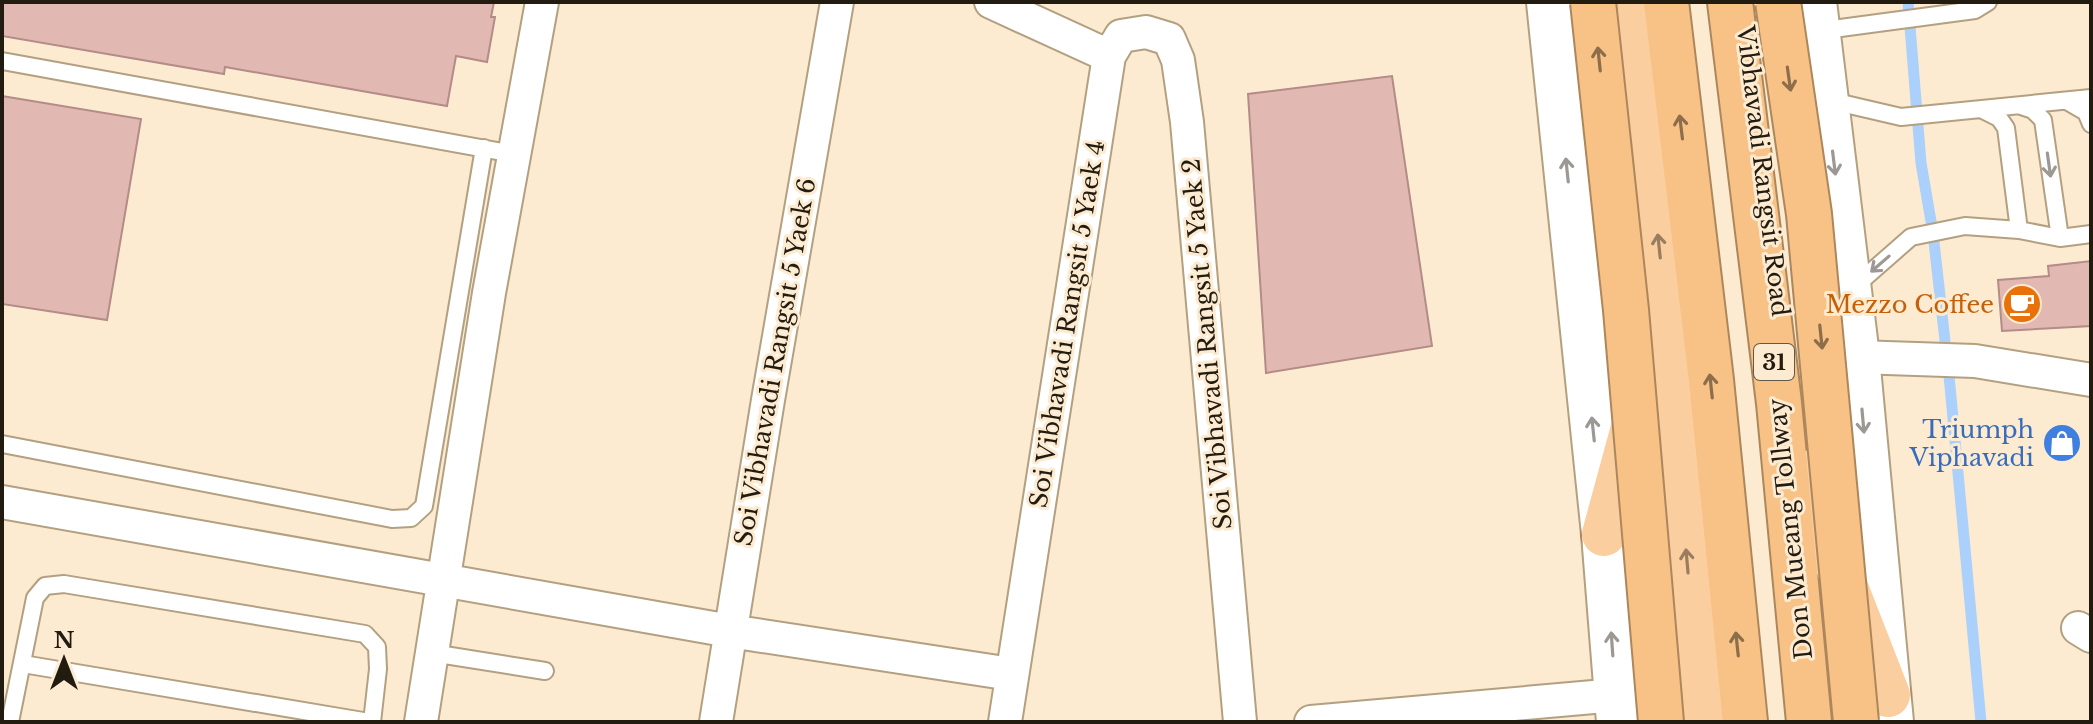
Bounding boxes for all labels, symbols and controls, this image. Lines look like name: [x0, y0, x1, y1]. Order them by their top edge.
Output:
street label: Vibhavadi Rangsit Road: [1731, 23, 1795, 318]
one-way arrow: [1592, 46, 1607, 73]
one-way arrow: [1782, 66, 1797, 91]
one-way arrow: [1673, 115, 1688, 141]
street label: Soi Vibhavadi Rangsit 5 Yaek 4: [1024, 138, 1110, 510]
one-way arrow: [1827, 149, 1842, 176]
one-way arrow: [2042, 152, 2057, 178]
street label: Soi Vibhavadi Rangsit 5 Yaek 2: [1176, 157, 1238, 531]
one-way arrow: [1559, 157, 1574, 184]
street label: Soi Vibhavadi Rangsit 5 Yaek 6: [728, 176, 822, 548]
one-way arrow: [1651, 233, 1666, 260]
one-way arrow: [1871, 255, 1891, 273]
cafe icon: Mezzo Coffee: [2001, 283, 2043, 325]
place label: Mezzo Coffee: [1826, 290, 1994, 319]
one-way arrow: [1814, 323, 1829, 350]
road number: 31: [1754, 344, 1794, 380]
one-way arrow: [1704, 373, 1719, 400]
street label: Don Mueang Tollway: [1762, 397, 1818, 661]
one-way arrow: [1855, 407, 1870, 434]
place label: Triumph Viphavadi: [1909, 415, 2034, 472]
one-way arrow: [1586, 416, 1601, 443]
shop icon: Triumph Viphavadi: [2041, 422, 2083, 464]
one-way arrow: [1680, 548, 1695, 575]
north arrow: [24, 620, 104, 700]
text: N: [54, 627, 75, 654]
one-way arrow: [1604, 631, 1619, 658]
one-way arrow: [1729, 631, 1744, 658]

